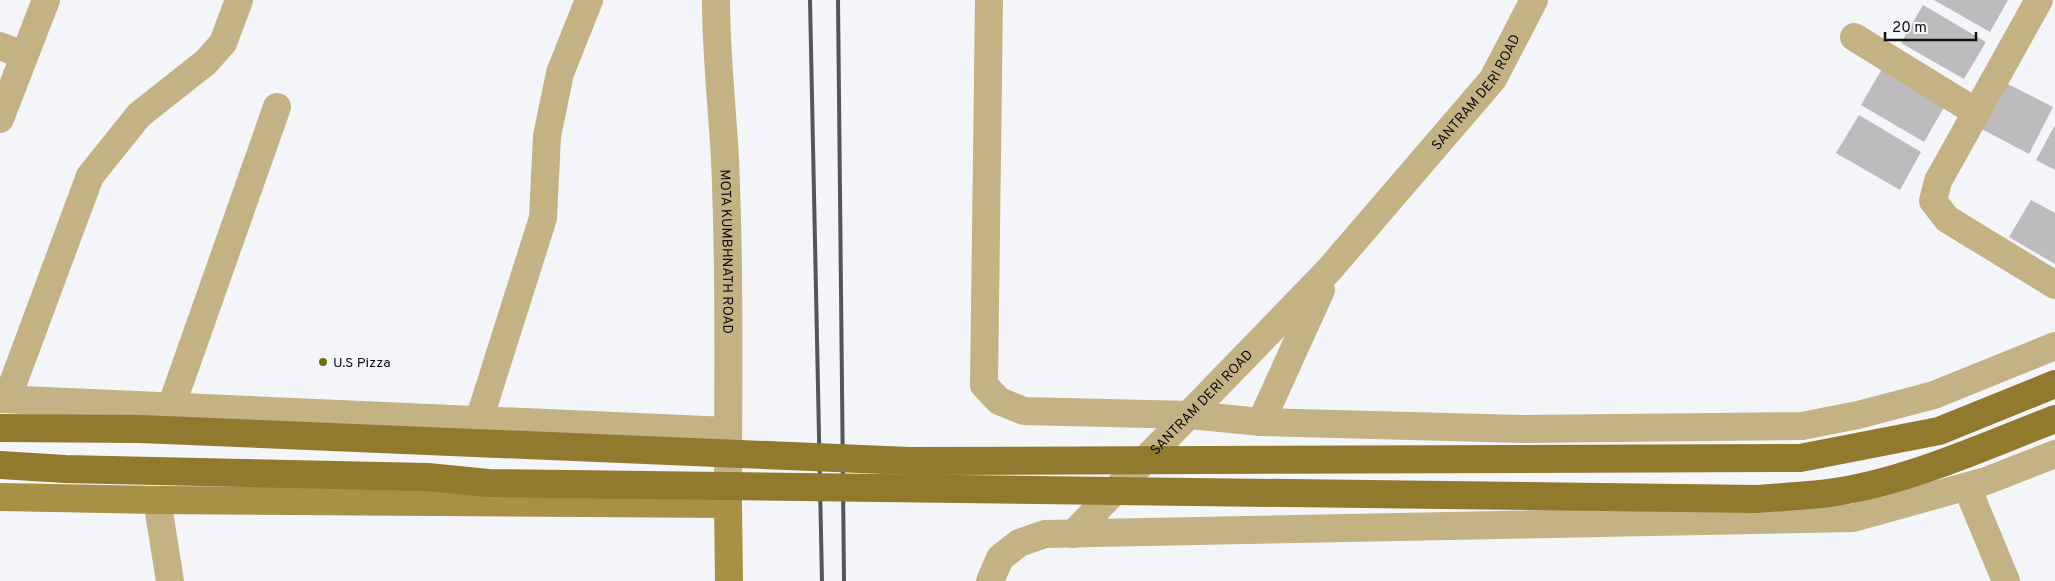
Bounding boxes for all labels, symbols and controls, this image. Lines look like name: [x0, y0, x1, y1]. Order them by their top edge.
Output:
scale bar: [1885, 10, 1976, 42]
text: 20 m: [1892, 19, 1927, 38]
street label: SANTRAM DERI ROAD: [1429, 32, 1525, 154]
street label: MOTA KUMBHNATH ROAD: [715, 169, 735, 334]
street label: SANTRAM DERI ROAD: [1147, 347, 1257, 459]
place label: U.S Pizza: [333, 355, 391, 372]
marker: U.S Pizza: [317, 356, 329, 368]

